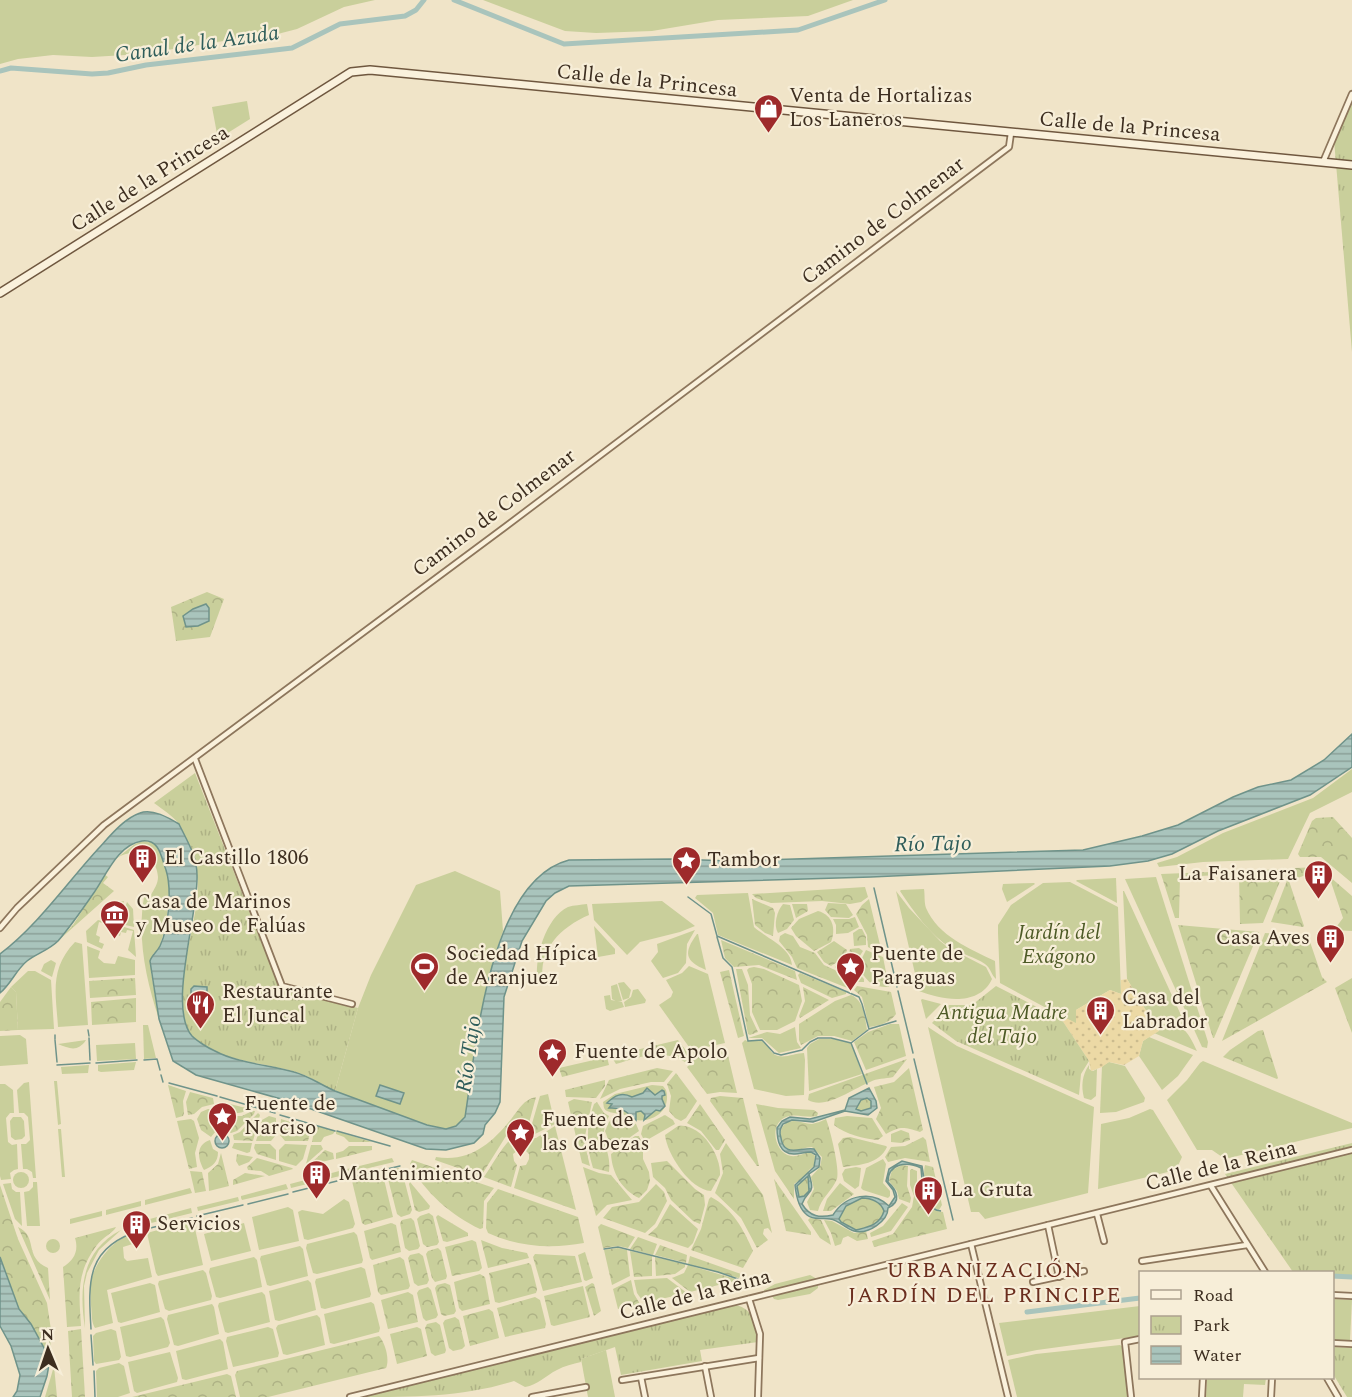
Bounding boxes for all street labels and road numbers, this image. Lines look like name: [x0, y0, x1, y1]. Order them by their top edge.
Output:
street label: Calle de la Princesa: [555, 56, 740, 106]
street label: Calle de la Princesa: [1038, 103, 1223, 151]
street label: Calle de la Princesa: [64, 117, 236, 241]
street label: Camino de Colmenar: [794, 149, 972, 293]
street label: Camino de Colmenar: [405, 441, 583, 585]
street label: Calle de la Reina: [1142, 1132, 1301, 1200]
street label: Calle de la Reina: [616, 1261, 775, 1329]

